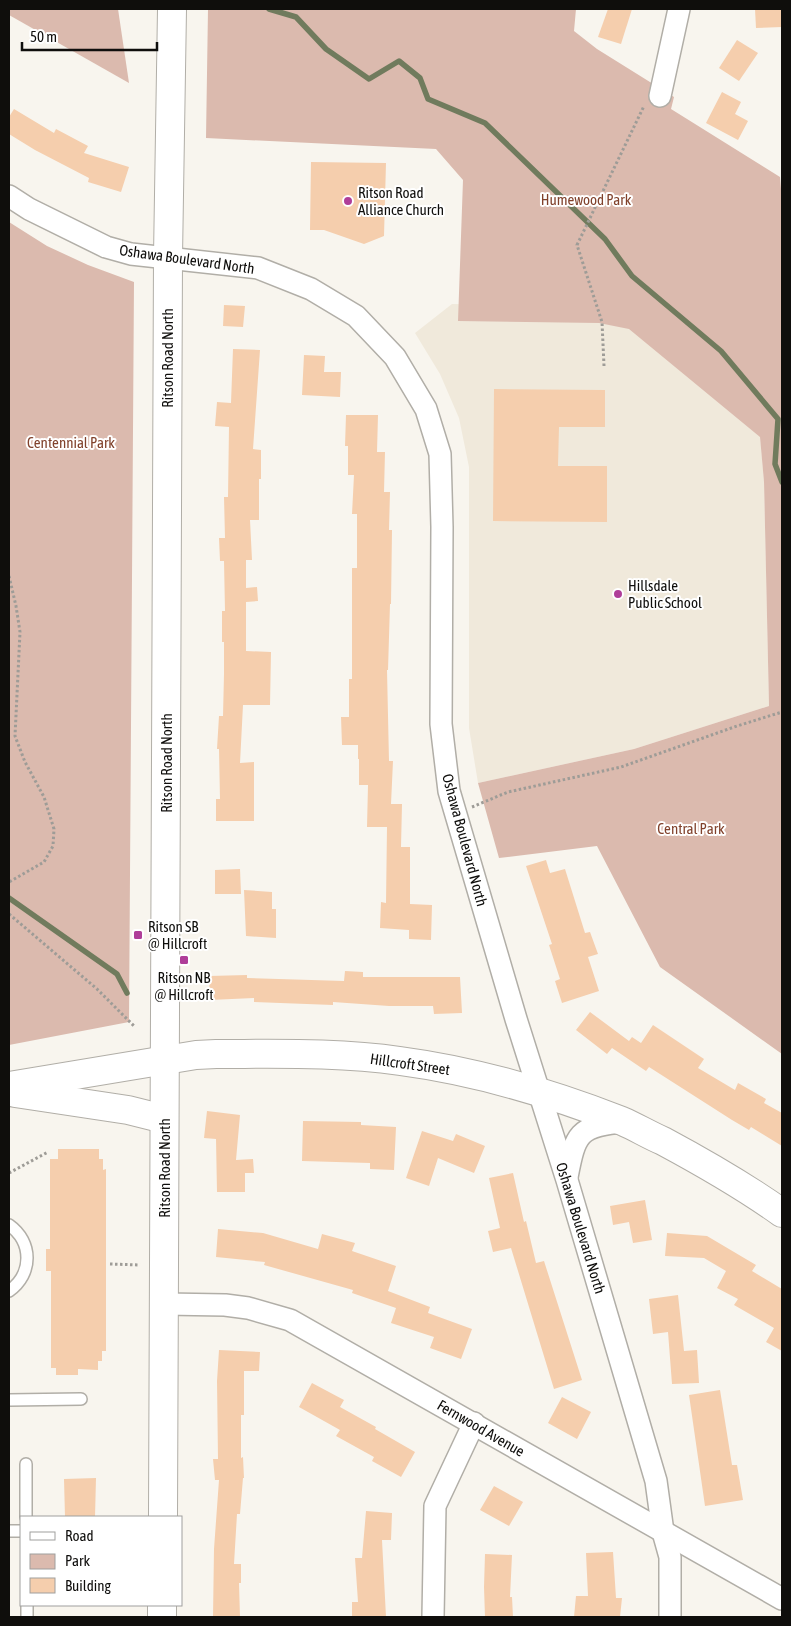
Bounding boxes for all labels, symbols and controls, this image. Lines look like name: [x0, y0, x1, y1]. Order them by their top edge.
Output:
scale bar: [22, 20, 158, 52]
text: 50 m: [30, 28, 57, 45]
place label: Ritson Road Alliance Church: [358, 184, 444, 218]
park label: Humewood Park: [541, 191, 632, 208]
marker: Ritson Road Alliance Church: [342, 195, 354, 207]
street label: Oshawa Boulevard North: [118, 241, 256, 277]
street label: Ritson Road North: [159, 308, 176, 408]
park label: Centennial Park: [27, 434, 115, 451]
place label: Hillsdale Public School: [628, 577, 702, 611]
marker: Hillsdale Public School: [612, 588, 624, 600]
street label: Ritson Road North: [158, 713, 175, 813]
street label: Oshawa Boulevard North: [439, 772, 491, 908]
park label: Central Park: [657, 820, 725, 837]
place label: Ritson SB @ Hillcroft: [148, 918, 207, 952]
marker: Ritson SB @ Hillcroft: [132, 929, 144, 941]
marker: Ritson NB @ Hillcroft: [178, 954, 190, 966]
place label: Ritson NB @ Hillcroft: [154, 969, 214, 1003]
street label: Hillcroft Street: [369, 1050, 451, 1078]
street label: Ritson Road North: [156, 1118, 173, 1218]
street label: Oshawa Boulevard North: [553, 1160, 609, 1296]
street label: Fernwood Avenue: [434, 1396, 528, 1460]
legend: [20, 1516, 182, 1606]
text: Road: [65, 1527, 94, 1544]
text: Park: [65, 1552, 90, 1569]
text: Building: [65, 1577, 111, 1594]

